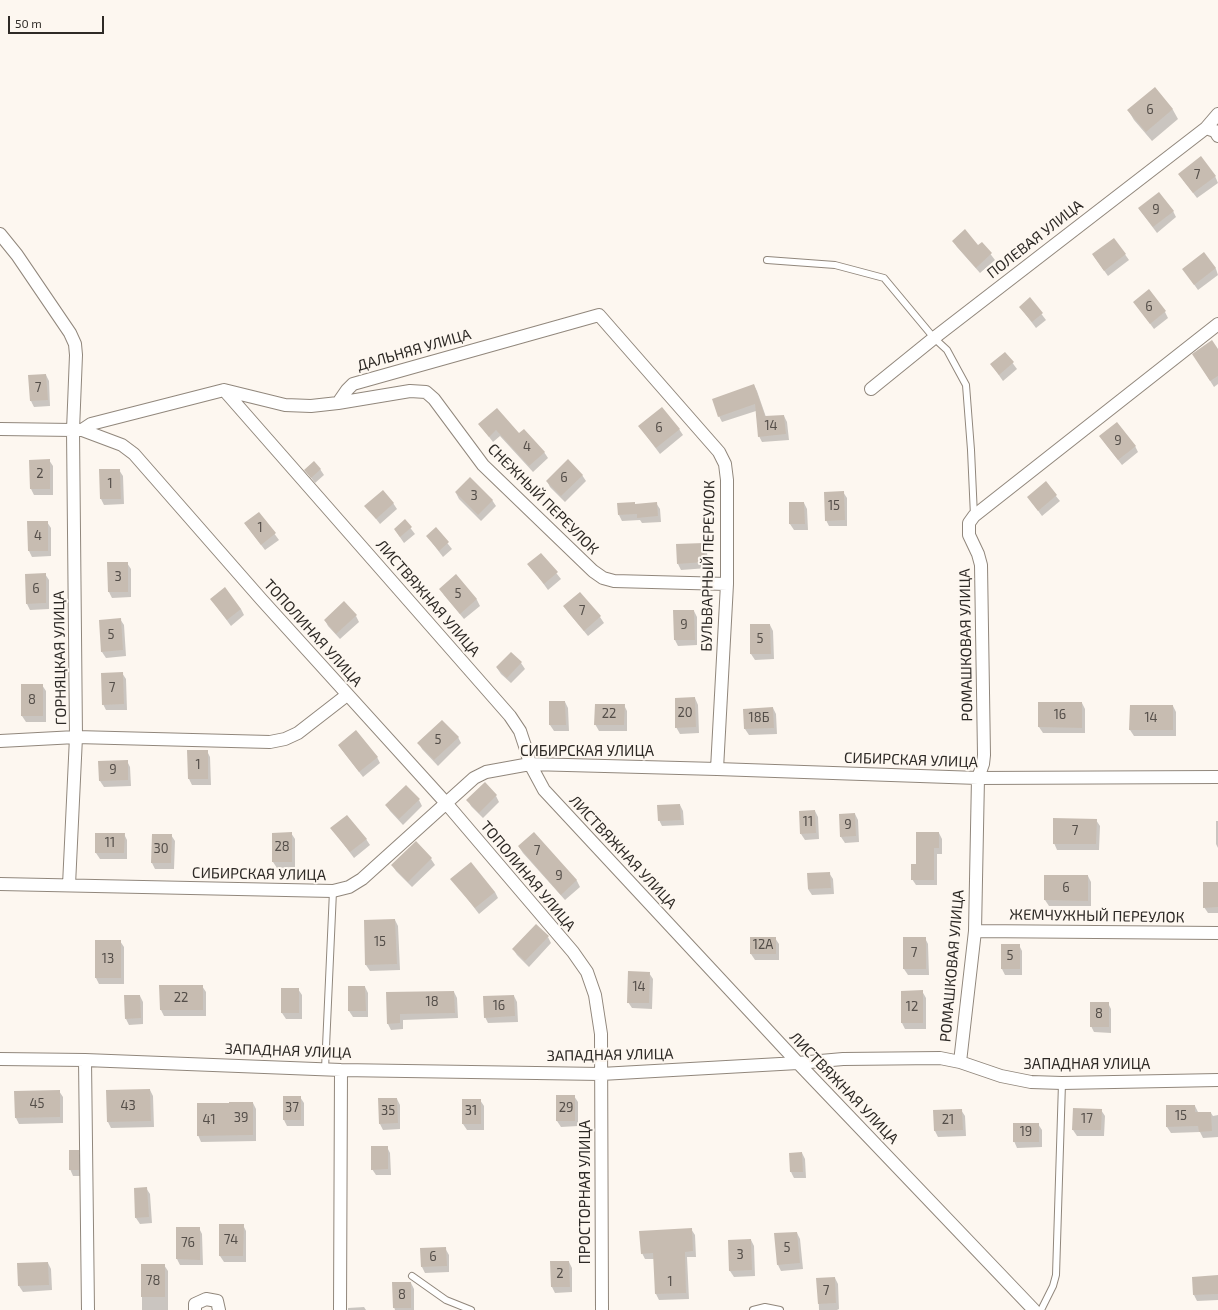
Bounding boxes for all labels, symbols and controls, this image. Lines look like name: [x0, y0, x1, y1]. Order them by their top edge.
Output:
scale bar: [10, 8, 106, 34]
text: 50 m: [15, 16, 42, 30]
house number: 6: [1146, 102, 1154, 118]
house number: 7: [1194, 167, 1200, 183]
street label: ПОЛЕВАЯ УЛИЦА: [983, 196, 1087, 282]
house number: 9: [1152, 202, 1160, 218]
house number: 6: [1145, 299, 1153, 315]
street label: ДАЛЬНЯЯ УЛИЦА: [355, 325, 473, 375]
house number: 7: [35, 380, 41, 396]
house number: 14: [764, 418, 778, 434]
house number: 6: [655, 420, 663, 436]
house number: 9: [1114, 433, 1122, 449]
house number: 4: [523, 439, 531, 455]
street label: СНЕЖНЫЙ ПЕРЕУЛОК: [484, 440, 602, 558]
house number: 2: [36, 466, 44, 482]
house number: 6: [560, 470, 568, 486]
house number: 1: [107, 476, 113, 492]
street label: БУЛЬВАРНЫЙ ПЕРЕУЛОК: [698, 480, 718, 652]
house number: 3: [470, 488, 478, 504]
house number: 15: [828, 498, 840, 514]
house number: 1: [257, 520, 263, 536]
house number: 4: [34, 528, 42, 544]
street label: ЛИСТВЯЖНАЯ УЛИЦА: [372, 536, 484, 660]
street label: РОМАШКОВАЯ УЛИЦА: [956, 568, 976, 722]
house number: 3: [114, 569, 122, 585]
street label: ТОПОЛИНАЯ УЛИЦА: [260, 576, 366, 690]
house number: 6: [32, 581, 40, 597]
house number: 5: [455, 586, 461, 602]
street label: ГОРНЯЦКАЯ УЛИЦА: [50, 591, 70, 725]
house number: 7: [579, 603, 585, 619]
house number: 9: [680, 617, 688, 633]
house number: 5: [108, 627, 114, 643]
house number: 5: [757, 631, 763, 647]
house number: 7: [109, 680, 115, 696]
house number: 8: [28, 692, 36, 708]
house number: 20: [677, 705, 693, 721]
house number: 22: [602, 706, 616, 722]
house number: 16: [1054, 707, 1066, 723]
house number: 18Б: [749, 710, 769, 726]
house number: 14: [1144, 710, 1158, 726]
house number: 5: [435, 732, 441, 748]
street label: СИБИРСКАЯ УЛИЦА: [520, 742, 654, 760]
street label: СИБИРСКАЯ УЛИЦА: [844, 749, 978, 771]
house number: 1: [195, 757, 201, 773]
house number: 9: [109, 762, 117, 778]
street label: ЛИСТВЯЖНАЯ УЛИЦА: [566, 791, 680, 913]
house number: 11: [803, 814, 813, 830]
street label: ТОПОЛИНАЯ УЛИЦА: [477, 817, 579, 935]
house number: 9: [844, 817, 852, 833]
house number: 7: [1072, 823, 1078, 839]
house number: 11: [105, 835, 115, 851]
house number: 28: [274, 839, 290, 855]
house number: 30: [153, 841, 169, 857]
house number: 7: [534, 843, 540, 859]
street label: СИБИРСКАЯ УЛИЦА: [192, 864, 326, 884]
house number: 9: [555, 868, 563, 884]
house number: 6: [1062, 880, 1070, 896]
street label: РОМАШКОВАЯ УЛИЦА: [936, 889, 968, 1043]
street label: ЖЕМЧУЖНЫЙ ПЕРЕУЛОК: [1009, 905, 1185, 927]
house number: 15: [374, 934, 386, 950]
house number: 12А: [753, 937, 773, 953]
house number: 7: [911, 945, 917, 961]
house number: 5: [1007, 948, 1013, 964]
house number: 13: [102, 951, 114, 967]
house number: 14: [632, 979, 646, 995]
house number: 22: [174, 990, 188, 1006]
house number: 18: [425, 994, 439, 1010]
house number: 16: [493, 998, 505, 1014]
house number: 12: [906, 999, 918, 1015]
house number: 8: [1095, 1006, 1103, 1022]
street label: ЛИСТВЯЖНАЯ УЛИЦА: [786, 1028, 902, 1148]
street label: ЗАПАДНАЯ УЛИЦА: [224, 1040, 352, 1062]
street label: ЗАПАДНАЯ УЛИЦА: [546, 1045, 674, 1065]
street label: ЗАПАДНАЯ УЛИЦА: [1024, 1055, 1150, 1073]
house number: 45: [30, 1096, 44, 1112]
house number: 43: [120, 1098, 136, 1114]
house number: 37: [285, 1100, 299, 1116]
house number: 29: [559, 1100, 573, 1116]
house number: 35: [381, 1103, 395, 1119]
house number: 31: [465, 1103, 477, 1119]
house number: 15: [1175, 1108, 1187, 1124]
house number: 39: [234, 1110, 248, 1126]
house number: 17: [1081, 1111, 1093, 1127]
house number: 41: [202, 1112, 216, 1128]
house number: 21: [942, 1112, 954, 1128]
street label: ПРОСТОРНАЯ УЛИЦА: [576, 1120, 594, 1264]
house number: 19: [1020, 1124, 1032, 1140]
house number: 74: [224, 1232, 238, 1248]
house number: 76: [181, 1235, 195, 1251]
house number: 5: [784, 1240, 790, 1256]
house number: 3: [736, 1247, 744, 1263]
house number: 6: [429, 1249, 437, 1265]
house number: 2: [556, 1266, 564, 1282]
house number: 78: [146, 1273, 160, 1289]
house number: 1: [667, 1274, 673, 1290]
house number: 7: [823, 1283, 829, 1299]
house number: 8: [398, 1287, 406, 1303]

